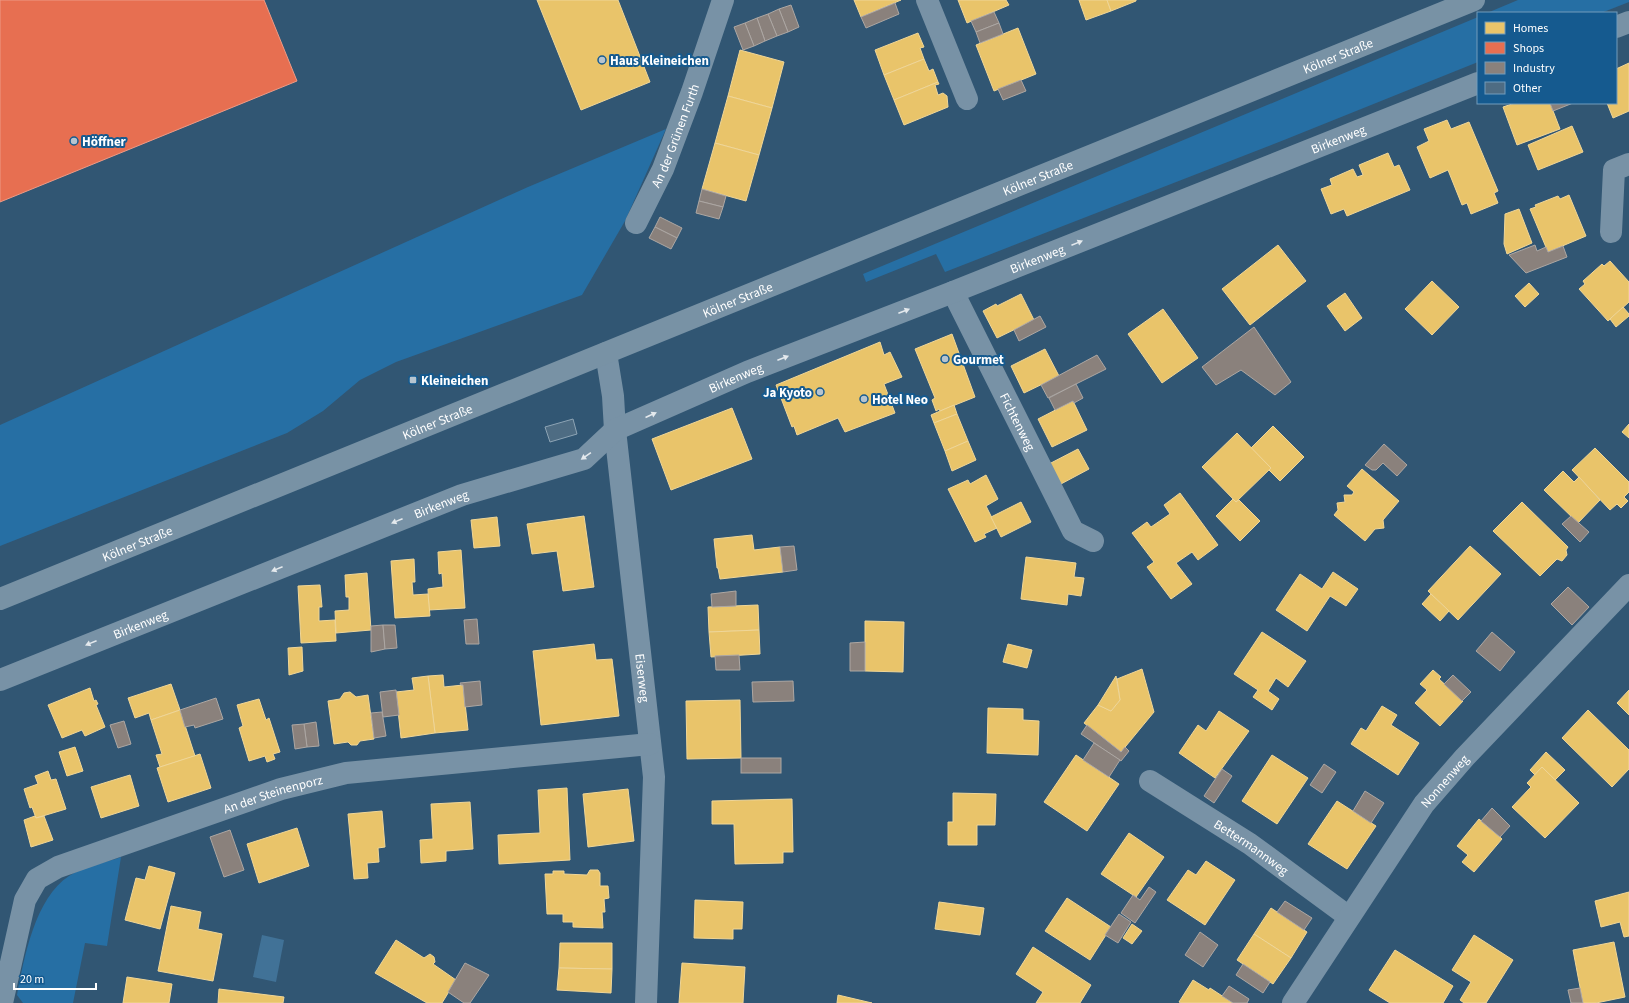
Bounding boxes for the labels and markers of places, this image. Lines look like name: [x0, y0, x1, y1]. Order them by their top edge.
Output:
place label: Haus Kleineichen: [610, 52, 709, 70]
marker: Haus Kleineichen: [597, 55, 607, 65]
place label: Höffner: [82, 133, 127, 151]
marker: Höffner: [69, 136, 79, 146]
place label: Gourmet: [953, 351, 1004, 369]
marker: Gourmet: [940, 354, 950, 364]
place label: Kleineichen: [421, 372, 488, 390]
marker: Kleineichen: [408, 375, 418, 385]
place label: Ja Kyoto: [763, 384, 812, 402]
marker: Ja Kyoto: [815, 387, 825, 397]
place label: Hotel Neo: [872, 391, 928, 409]
marker: Hotel Neo: [859, 394, 869, 404]

